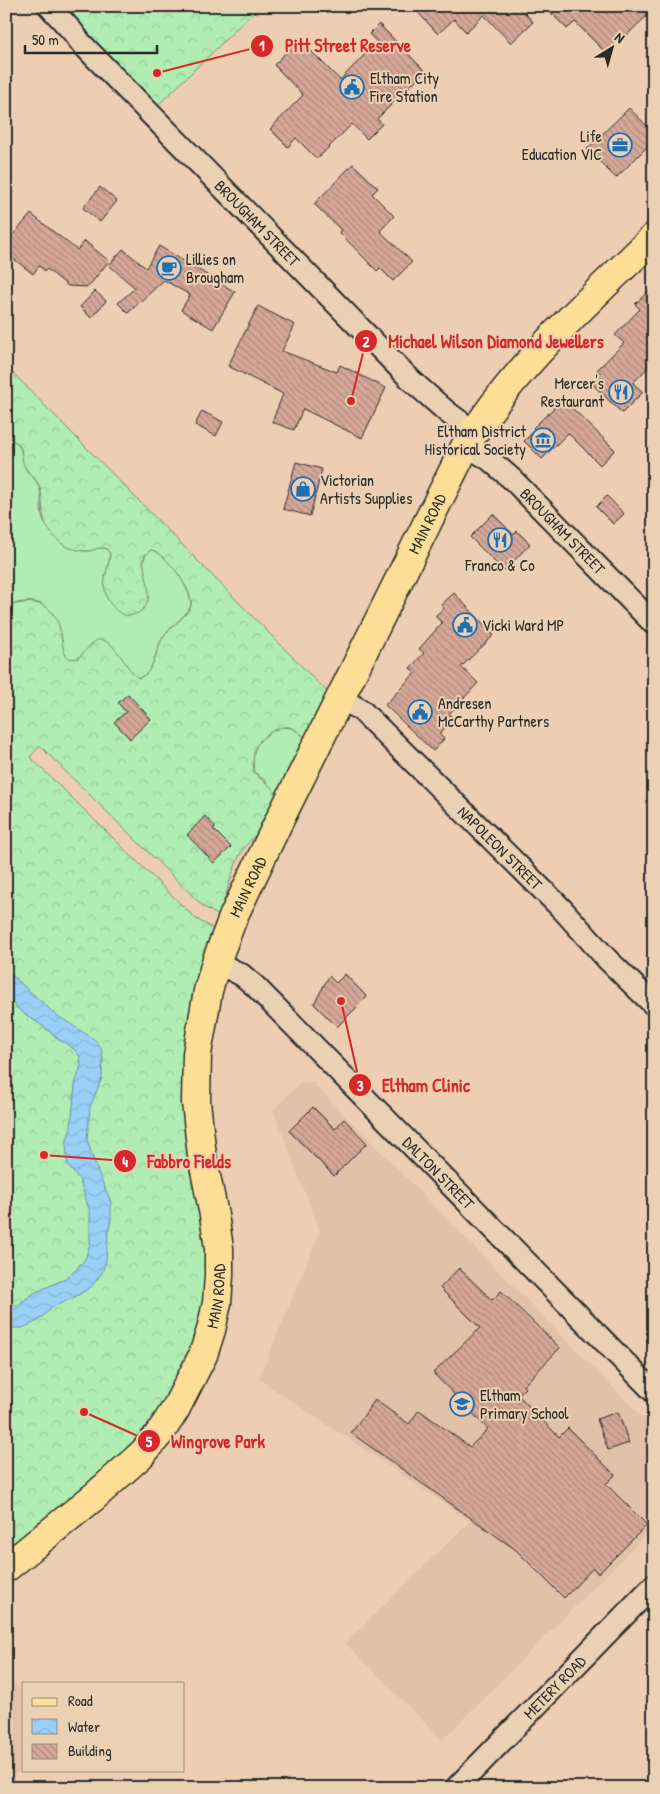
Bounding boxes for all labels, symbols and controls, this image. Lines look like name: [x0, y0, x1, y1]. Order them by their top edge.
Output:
scale bar: [25, 22, 158, 54]
north arrow: [588, 22, 638, 72]
text: N: [611, 27, 629, 47]
text: 50 m: [32, 29, 59, 50]
callout: Pitt Street Reserve: [250, 30, 421, 63]
text: Pitt Street Reserve: [285, 33, 412, 58]
text: 1: [259, 35, 265, 56]
place label: Eltham City Fire Station: [369, 67, 439, 107]
public building icon: Eltham City Fire Station: [339, 74, 365, 100]
place label: Life Education VIC: [522, 125, 603, 165]
office icon: Life Education VIC: [607, 132, 633, 158]
street label: BROUGHAM STREET: [210, 175, 305, 272]
place label: Lillies on Brougham: [186, 248, 244, 288]
cafe icon: Lillies on Brougham: [156, 255, 182, 281]
callout: Michael Wilson Diamond Jewellers: [353, 325, 614, 358]
text: Michael Wilson Diamond Jewellers: [388, 329, 604, 354]
text: 2: [362, 331, 370, 352]
place label: Mercer's Restaurant: [541, 372, 604, 412]
restaurant icon: Mercer's Restaurant: [608, 379, 634, 405]
place label: Eltham District Historical Society: [424, 420, 526, 460]
museum icon: Eltham District Historical Society: [530, 427, 556, 453]
place label: Victorian Artists Supplies: [320, 469, 412, 509]
shop icon: Victorian Artists Supplies: [290, 476, 316, 502]
street label: BROUGHAM STREET: [515, 483, 611, 579]
street label: MAIN ROAD: [403, 489, 451, 558]
restaurant icon: Franco & Co: [487, 527, 513, 553]
place label: Franco & Co: [464, 554, 535, 576]
public building icon: Vicki Ward MP: [452, 612, 478, 638]
place label: Vicki Ward MP: [482, 614, 564, 636]
place label: Andresen McCarthy Partners: [438, 692, 549, 732]
public building icon: Andresen McCarthy Partners: [407, 699, 433, 725]
street label: NAPOLEON STREET: [453, 801, 548, 895]
street label: MAIN ROAD: [224, 852, 272, 921]
callout: Eltham Clinic: [347, 1069, 480, 1102]
text: Eltham Clinic: [382, 1073, 471, 1098]
text: 3: [357, 1075, 364, 1096]
street label: DALTON STREET: [398, 1132, 480, 1214]
callout: Fabbro Fields: [112, 1145, 241, 1178]
text: Fabbro Fields: [146, 1149, 231, 1174]
text: 4: [122, 1151, 128, 1172]
street label: MAIN ROAD: [201, 1263, 230, 1330]
place label: Eltham Primary School: [480, 1384, 569, 1424]
school or university icon: Eltham Primary School: [449, 1391, 475, 1417]
callout: Wingrove Park: [136, 1425, 275, 1458]
text: Wingrove Park: [171, 1429, 266, 1455]
text: 5: [146, 1431, 153, 1452]
street label: METERY ROAD: [518, 1650, 591, 1724]
legend: [22, 1682, 185, 1772]
text: Road: [68, 1690, 93, 1711]
text: Water: [68, 1716, 100, 1737]
text: Building: [68, 1740, 112, 1761]

